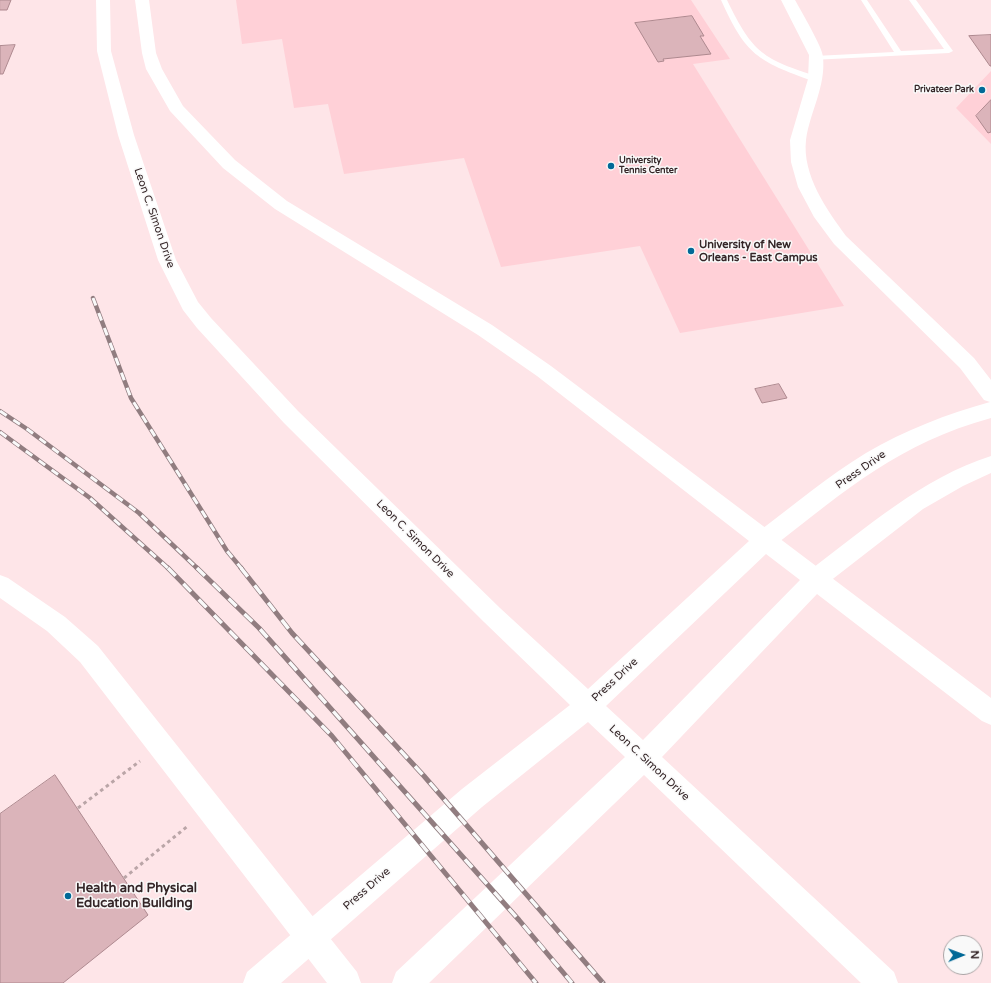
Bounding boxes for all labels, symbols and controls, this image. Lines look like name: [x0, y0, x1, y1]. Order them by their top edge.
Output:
place label: Privateer Park: [914, 85, 974, 95]
marker: Privateer Park: [977, 85, 987, 95]
place label: University Tennis Center: [619, 156, 677, 177]
marker: University Tennis Center: [606, 161, 616, 171]
street label: Leon C. Simon Drive: [131, 166, 177, 270]
place label: University of New Orleans - East Campus: [699, 238, 818, 264]
marker: University of New Orleans - East Campus: [686, 246, 696, 256]
street label: Press Drive: [833, 448, 889, 492]
street label: Leon C. Simon Drive: [373, 497, 457, 581]
street label: Press Drive: [589, 655, 641, 705]
street label: Leon C. Simon Drive: [606, 722, 692, 804]
street label: Press Drive: [341, 865, 393, 913]
place label: Health and Physical Education Building: [76, 881, 197, 912]
marker: Health and Physical Education Building: [63, 891, 73, 901]
north arrow: [943, 935, 983, 975]
text: N: [968, 950, 981, 959]

